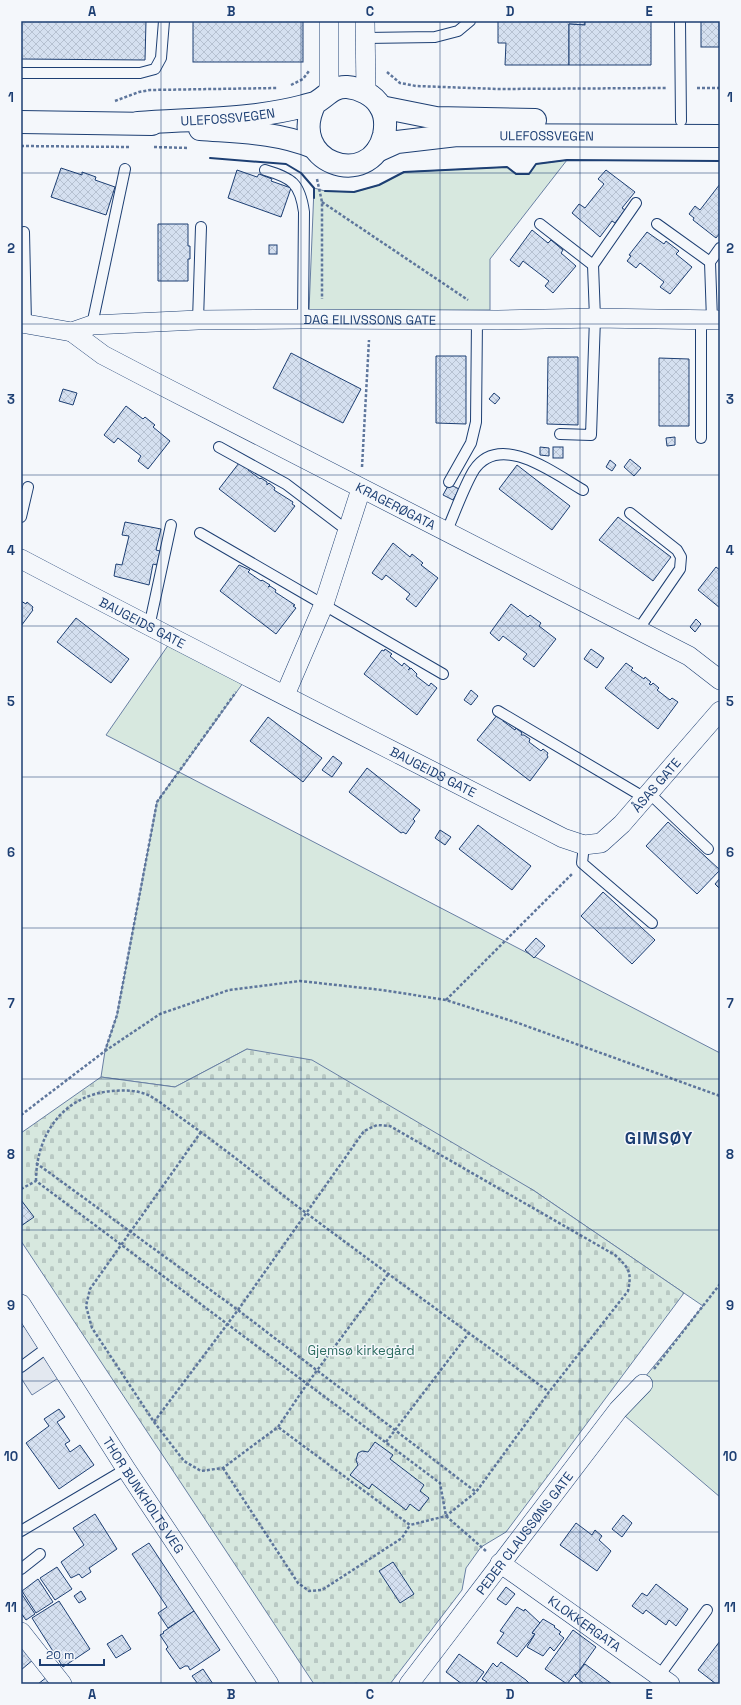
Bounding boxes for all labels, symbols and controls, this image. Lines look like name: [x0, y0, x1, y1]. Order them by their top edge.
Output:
text: A: [88, 3, 97, 20]
text: B: [227, 3, 236, 20]
text: C: [366, 3, 374, 20]
text: D: [506, 3, 515, 20]
text: E: [645, 3, 653, 20]
text: 1: [8, 89, 14, 106]
text: 1: [727, 89, 733, 106]
street label: ULEFOSSVEGEN: [180, 104, 276, 130]
street label: ULEFOSSVEGEN: [499, 127, 594, 145]
text: 2: [7, 240, 15, 257]
text: 2: [726, 240, 734, 257]
street label: DAG EILIVSSONS GATE: [304, 311, 436, 329]
text: 3: [7, 391, 15, 408]
text: 3: [726, 391, 734, 408]
street label: KRAGERØGATA: [353, 479, 439, 534]
text: 4: [7, 542, 15, 559]
text: 4: [726, 542, 734, 559]
street label: BAUGEIDS GATE: [96, 593, 188, 652]
text: 5: [7, 693, 15, 710]
text: 5: [726, 693, 734, 710]
street label: BAUGEIDS GATE: [387, 743, 479, 801]
street label: ÅSAS GATE: [628, 755, 685, 816]
text: 6: [7, 844, 15, 861]
text: 6: [726, 844, 734, 861]
text: 7: [7, 995, 15, 1012]
text: 7: [726, 995, 734, 1012]
district label: GIMSØY: [625, 1127, 693, 1149]
text: 8: [7, 1146, 15, 1163]
text: 8: [726, 1146, 734, 1163]
text: 9: [7, 1297, 15, 1314]
text: 9: [726, 1297, 734, 1314]
park label: Gjemsø kirkegård: [307, 1342, 415, 1359]
street label: THOR BUNKHOLTS VEG: [99, 1434, 188, 1557]
text: 10: [4, 1448, 18, 1465]
text: 10: [723, 1448, 737, 1465]
street label: PEDER CLAUSSØNS GATE: [472, 1468, 577, 1598]
street label: KLOKKERGATA: [545, 1592, 624, 1655]
text: 11: [5, 1599, 17, 1616]
text: 11: [724, 1599, 736, 1616]
scale bar: [40, 1641, 104, 1667]
text: 20 m: [46, 1647, 74, 1663]
text: A: [88, 1686, 97, 1703]
text: B: [227, 1686, 236, 1703]
text: C: [366, 1686, 374, 1703]
text: D: [506, 1686, 515, 1703]
text: E: [645, 1686, 653, 1703]

